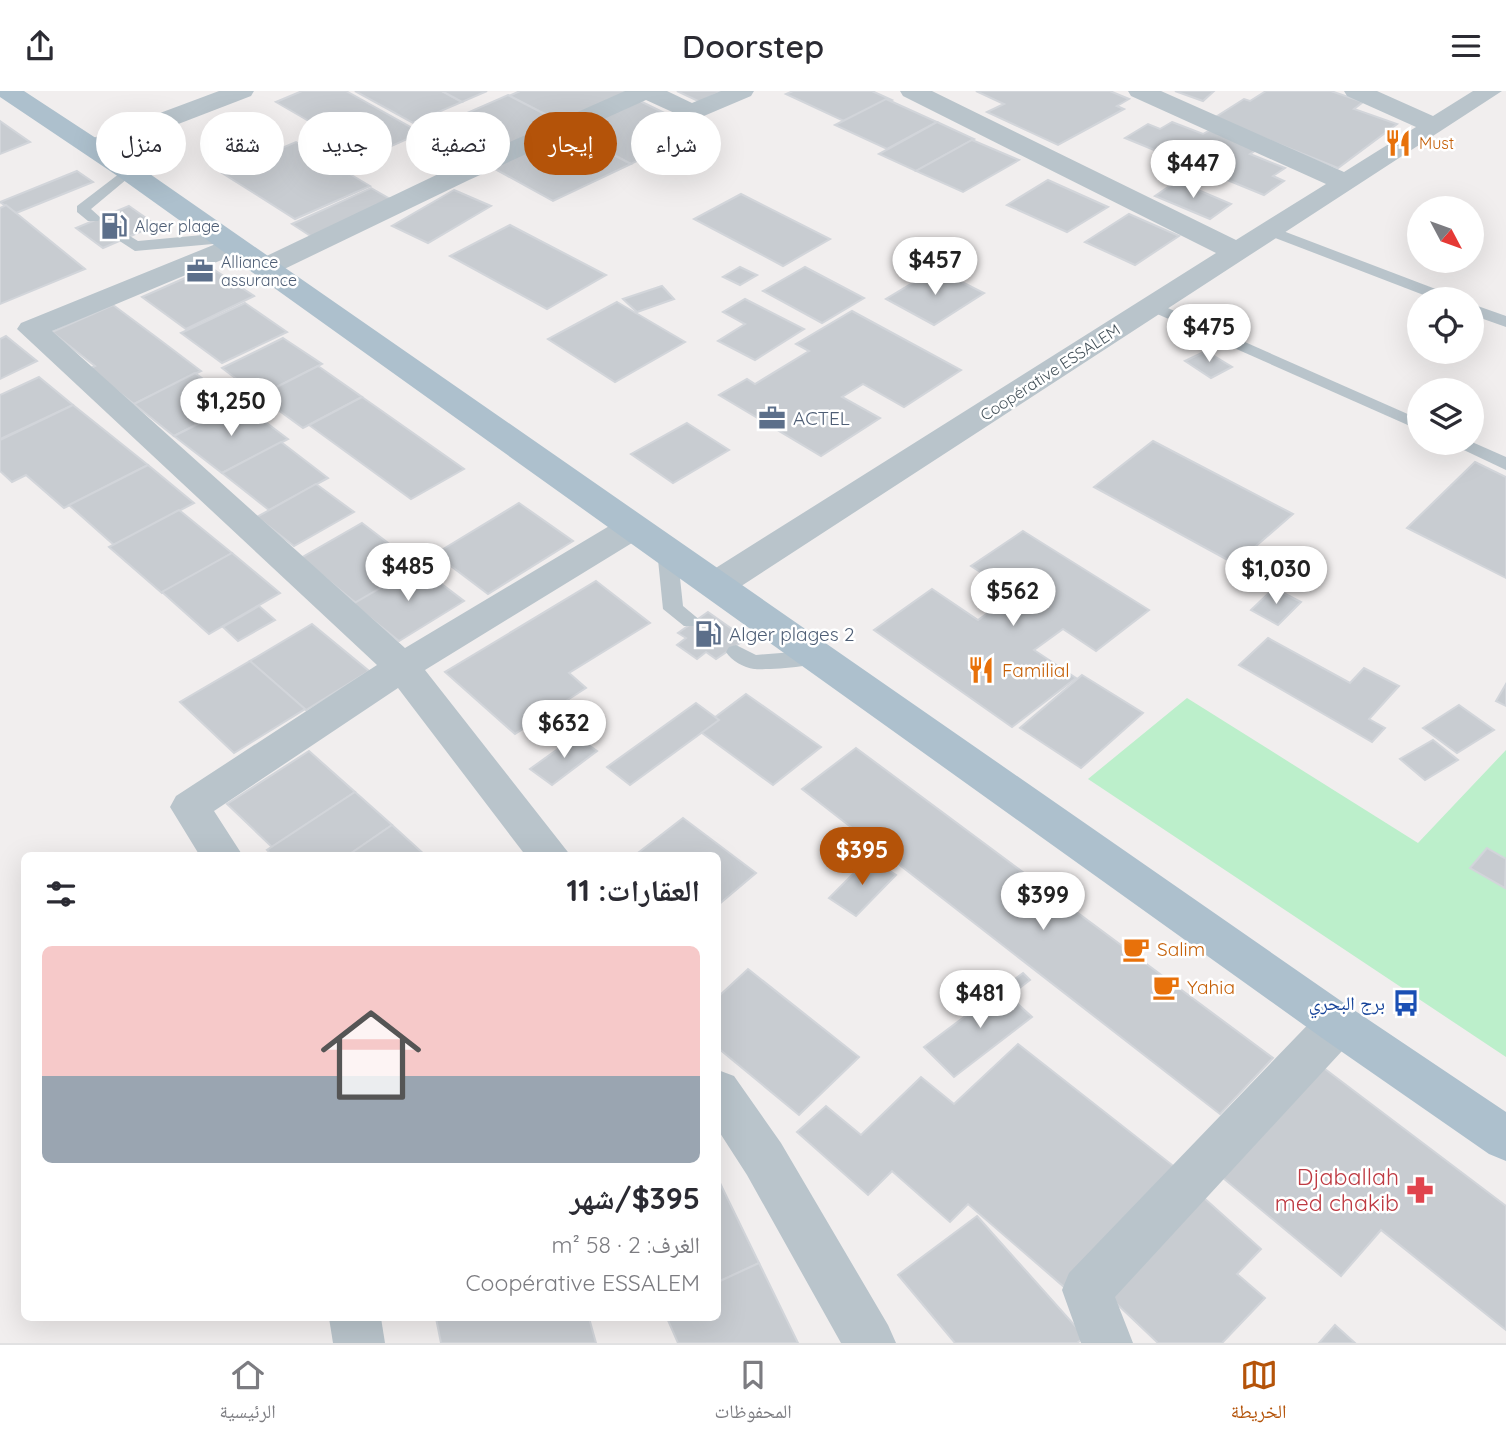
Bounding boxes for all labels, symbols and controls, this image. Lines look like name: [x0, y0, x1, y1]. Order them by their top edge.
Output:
text: Doorstep: [682, 26, 824, 66]
icon: share: [21, 27, 59, 65]
icon: menu: [1447, 27, 1485, 65]
chip: منزل: [96, 112, 186, 175]
chip: شقة: [200, 112, 284, 175]
chip: جديد: [298, 112, 392, 175]
chip: تصفية: [406, 112, 510, 175]
chip: إيجار: [524, 112, 617, 175]
chip: شراء: [631, 112, 721, 175]
restaurant icon: Must: [1383, 128, 1413, 158]
place label: Must: [1419, 133, 1454, 153]
pin: $447: [1152, 141, 1234, 200]
text: $447: [1167, 148, 1219, 177]
north arrow: [1407, 196, 1484, 273]
map controls: [1407, 196, 1484, 455]
fuel station icon: Alger plage: [99, 211, 129, 241]
place label: Alger plage: [135, 216, 220, 236]
pin: $457: [894, 237, 976, 297]
text: $457: [908, 245, 962, 274]
place label: Alliance assurance: [221, 252, 297, 290]
office icon: Alliance assurance: [185, 256, 215, 286]
button: locate: [1407, 287, 1484, 364]
pin: $475: [1168, 305, 1250, 364]
text: $475: [1183, 312, 1235, 341]
street label: Coopérative ESSALEM: [976, 319, 1124, 425]
button: layers: [1407, 378, 1484, 455]
pin: $1,250: [174, 379, 288, 438]
text: $1,250: [196, 386, 266, 415]
office icon: ACTEL: [757, 403, 787, 433]
place label: ACTEL: [793, 406, 850, 430]
pin: $485: [367, 543, 449, 603]
pin: $1,030: [1219, 547, 1333, 606]
text: $485: [381, 551, 435, 580]
text: $1,030: [1241, 554, 1311, 583]
pin: $562: [972, 568, 1054, 628]
text: $562: [987, 576, 1039, 605]
fuel station icon: Alger plages 2: [693, 619, 723, 649]
place label: Alger plages 2: [729, 622, 854, 646]
restaurant icon: Familial: [966, 655, 996, 685]
place label: Familial: [1002, 658, 1070, 682]
pin: $632: [523, 701, 605, 760]
text: $632: [538, 708, 590, 737]
pin: $395: [821, 827, 903, 887]
text: $395: [836, 835, 888, 864]
text: العقارات: 11: [567, 871, 700, 909]
pin: $399: [1002, 873, 1084, 932]
icon: filters: [42, 875, 80, 913]
text: $399: [1017, 880, 1069, 909]
cafe icon: Salim: [1121, 934, 1151, 964]
place label: Salim: [1157, 937, 1205, 961]
pin: $481: [939, 971, 1021, 1030]
cafe icon: Yahia: [1151, 972, 1181, 1002]
place label: Yahia: [1187, 975, 1235, 999]
text: $481: [956, 978, 1004, 1007]
bus stop icon: برج البحري: [1391, 988, 1421, 1018]
place label: برج البحري: [1309, 991, 1385, 1019]
icon: home: [308, 992, 434, 1118]
place label: Djaballah med chakib: [1275, 1162, 1399, 1217]
pharmacy icon: Djaballah med chakib: [1405, 1175, 1435, 1205]
text: $395/شهر: [570, 1179, 700, 1217]
text: الغرف: 2 · 58 m²: [551, 1230, 700, 1259]
text: Coopérative ESSALEM: [466, 1268, 700, 1297]
tab: الرئيسية: [219, 1356, 276, 1430]
tab: المحفوظات: [715, 1356, 792, 1430]
tab: الخريطة: [1231, 1356, 1287, 1430]

